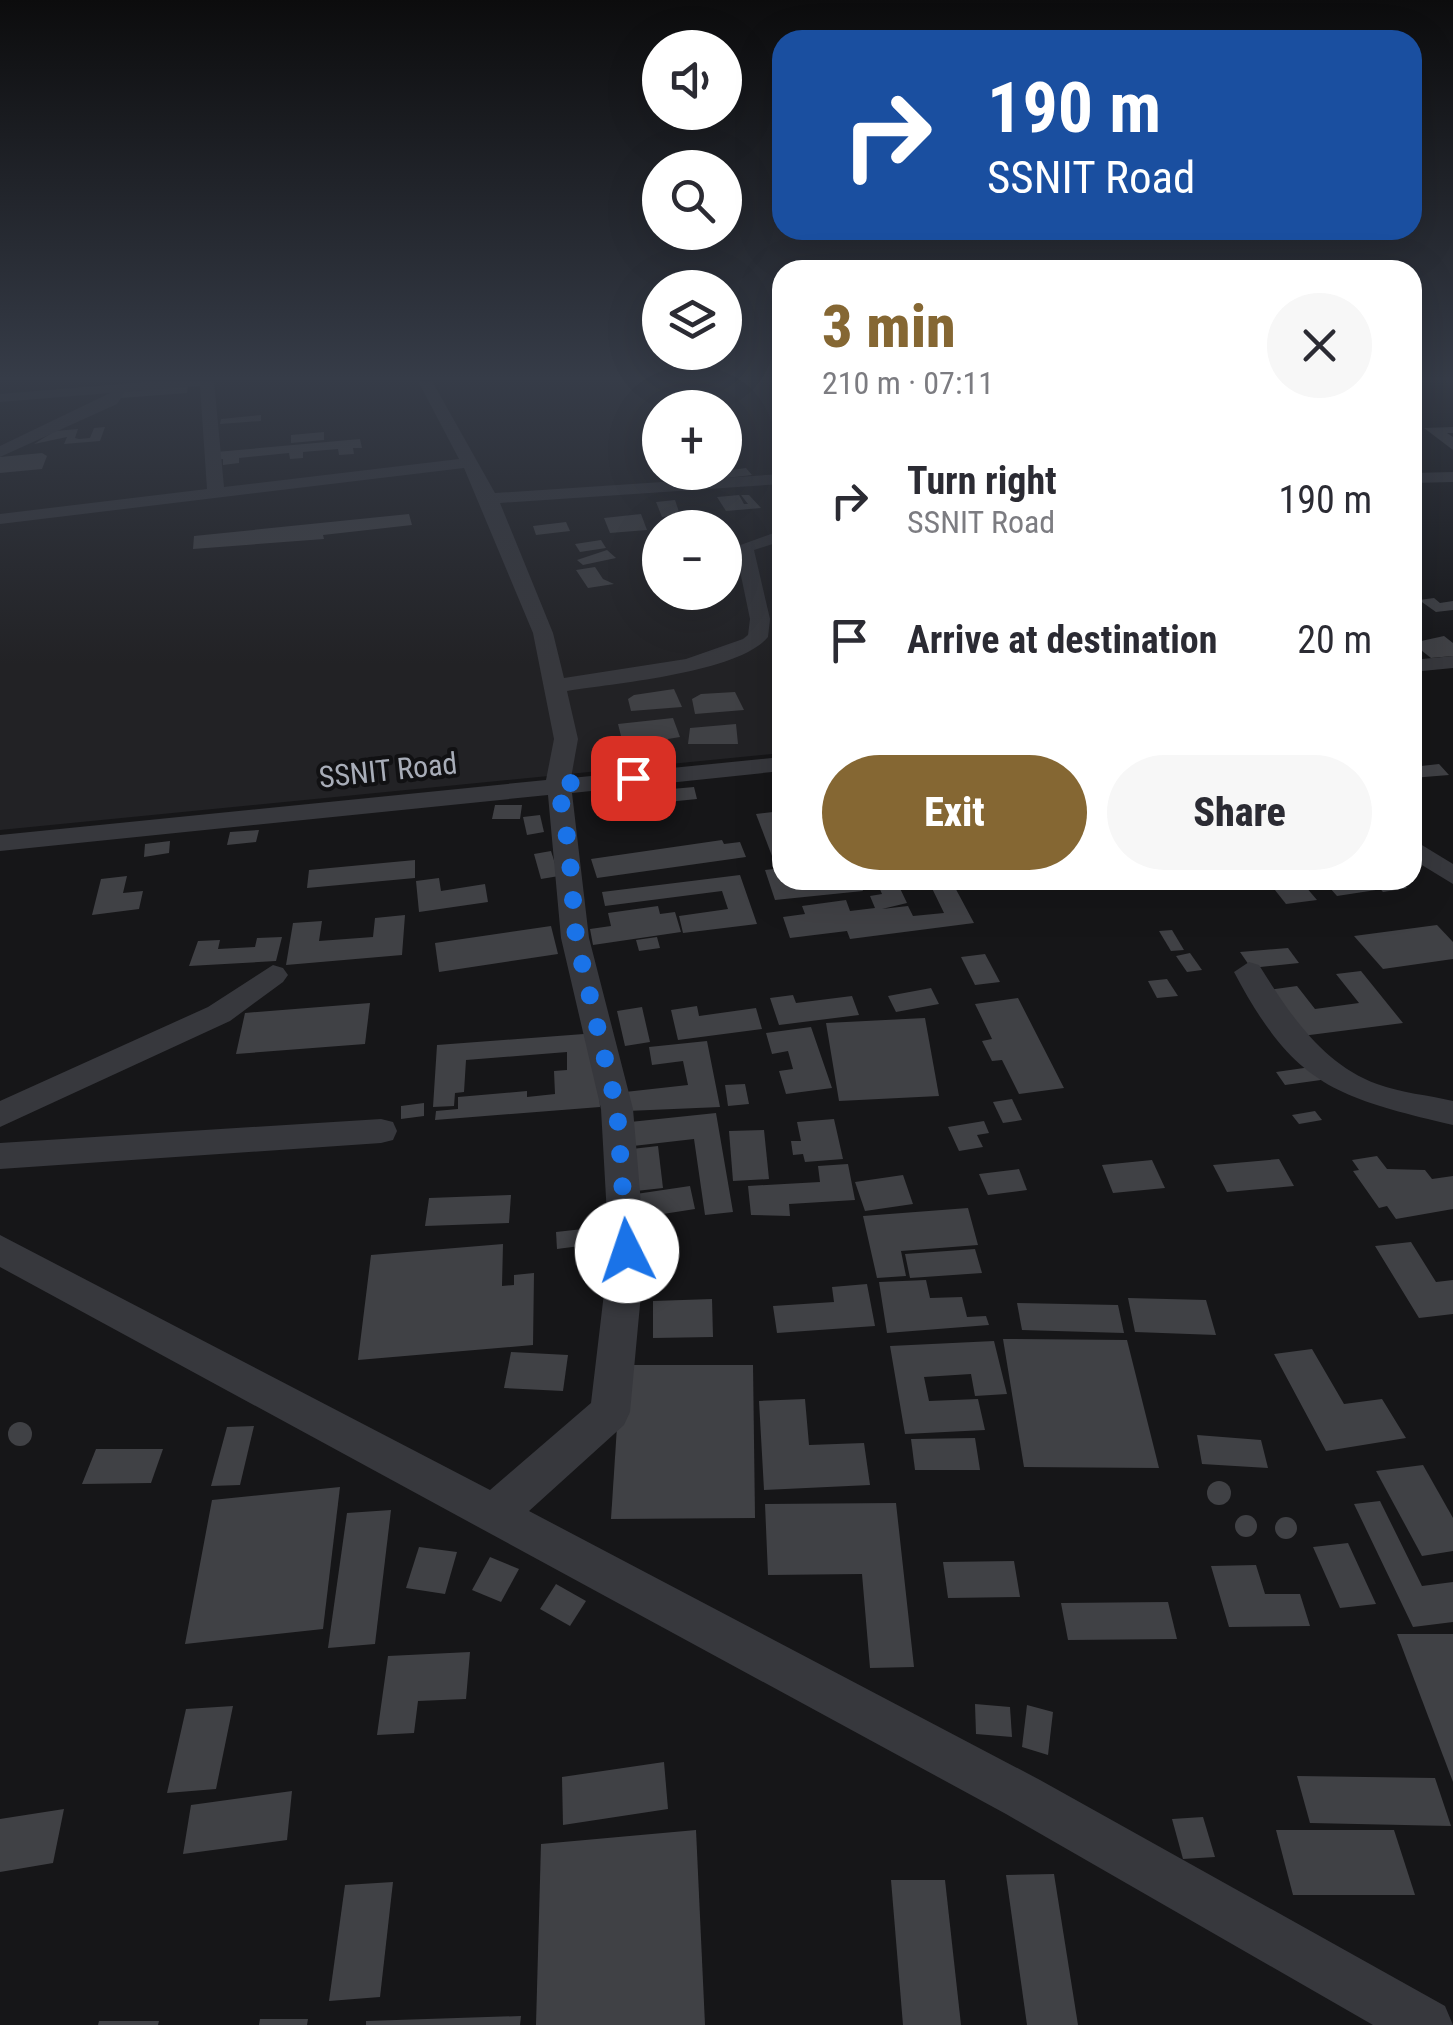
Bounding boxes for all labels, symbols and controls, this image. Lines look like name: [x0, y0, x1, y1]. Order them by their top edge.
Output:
map controls: [642, 30, 742, 610]
button: sound: [642, 30, 742, 130]
text: 190 m: [987, 67, 1161, 149]
icon: right: [822, 70, 952, 200]
button: search: [642, 150, 742, 250]
text: SSNIT Road: [987, 151, 1195, 204]
button: layers: [642, 270, 742, 370]
text: 3 min: [822, 291, 956, 362]
button: close: [1267, 293, 1372, 398]
text: 210 m · 07:11: [822, 364, 994, 402]
button: +: [642, 390, 742, 490]
text: Turn right: [907, 459, 1057, 503]
icon: right: [822, 473, 877, 528]
text: 190 m: [1278, 478, 1372, 522]
text: SSNIT Road: [907, 503, 1055, 541]
button: −: [642, 510, 742, 610]
icon: arrive: [822, 613, 877, 668]
text: Arrive at destination: [907, 618, 1217, 662]
text: 20 m: [1297, 618, 1372, 662]
pin: [591, 736, 676, 821]
street label: SSNIT Road: [317, 745, 459, 795]
icon: arrive: [606, 751, 661, 806]
button: Exit: [822, 755, 1087, 870]
button: Share: [1107, 755, 1372, 870]
position arrow: [575, 1199, 679, 1303]

